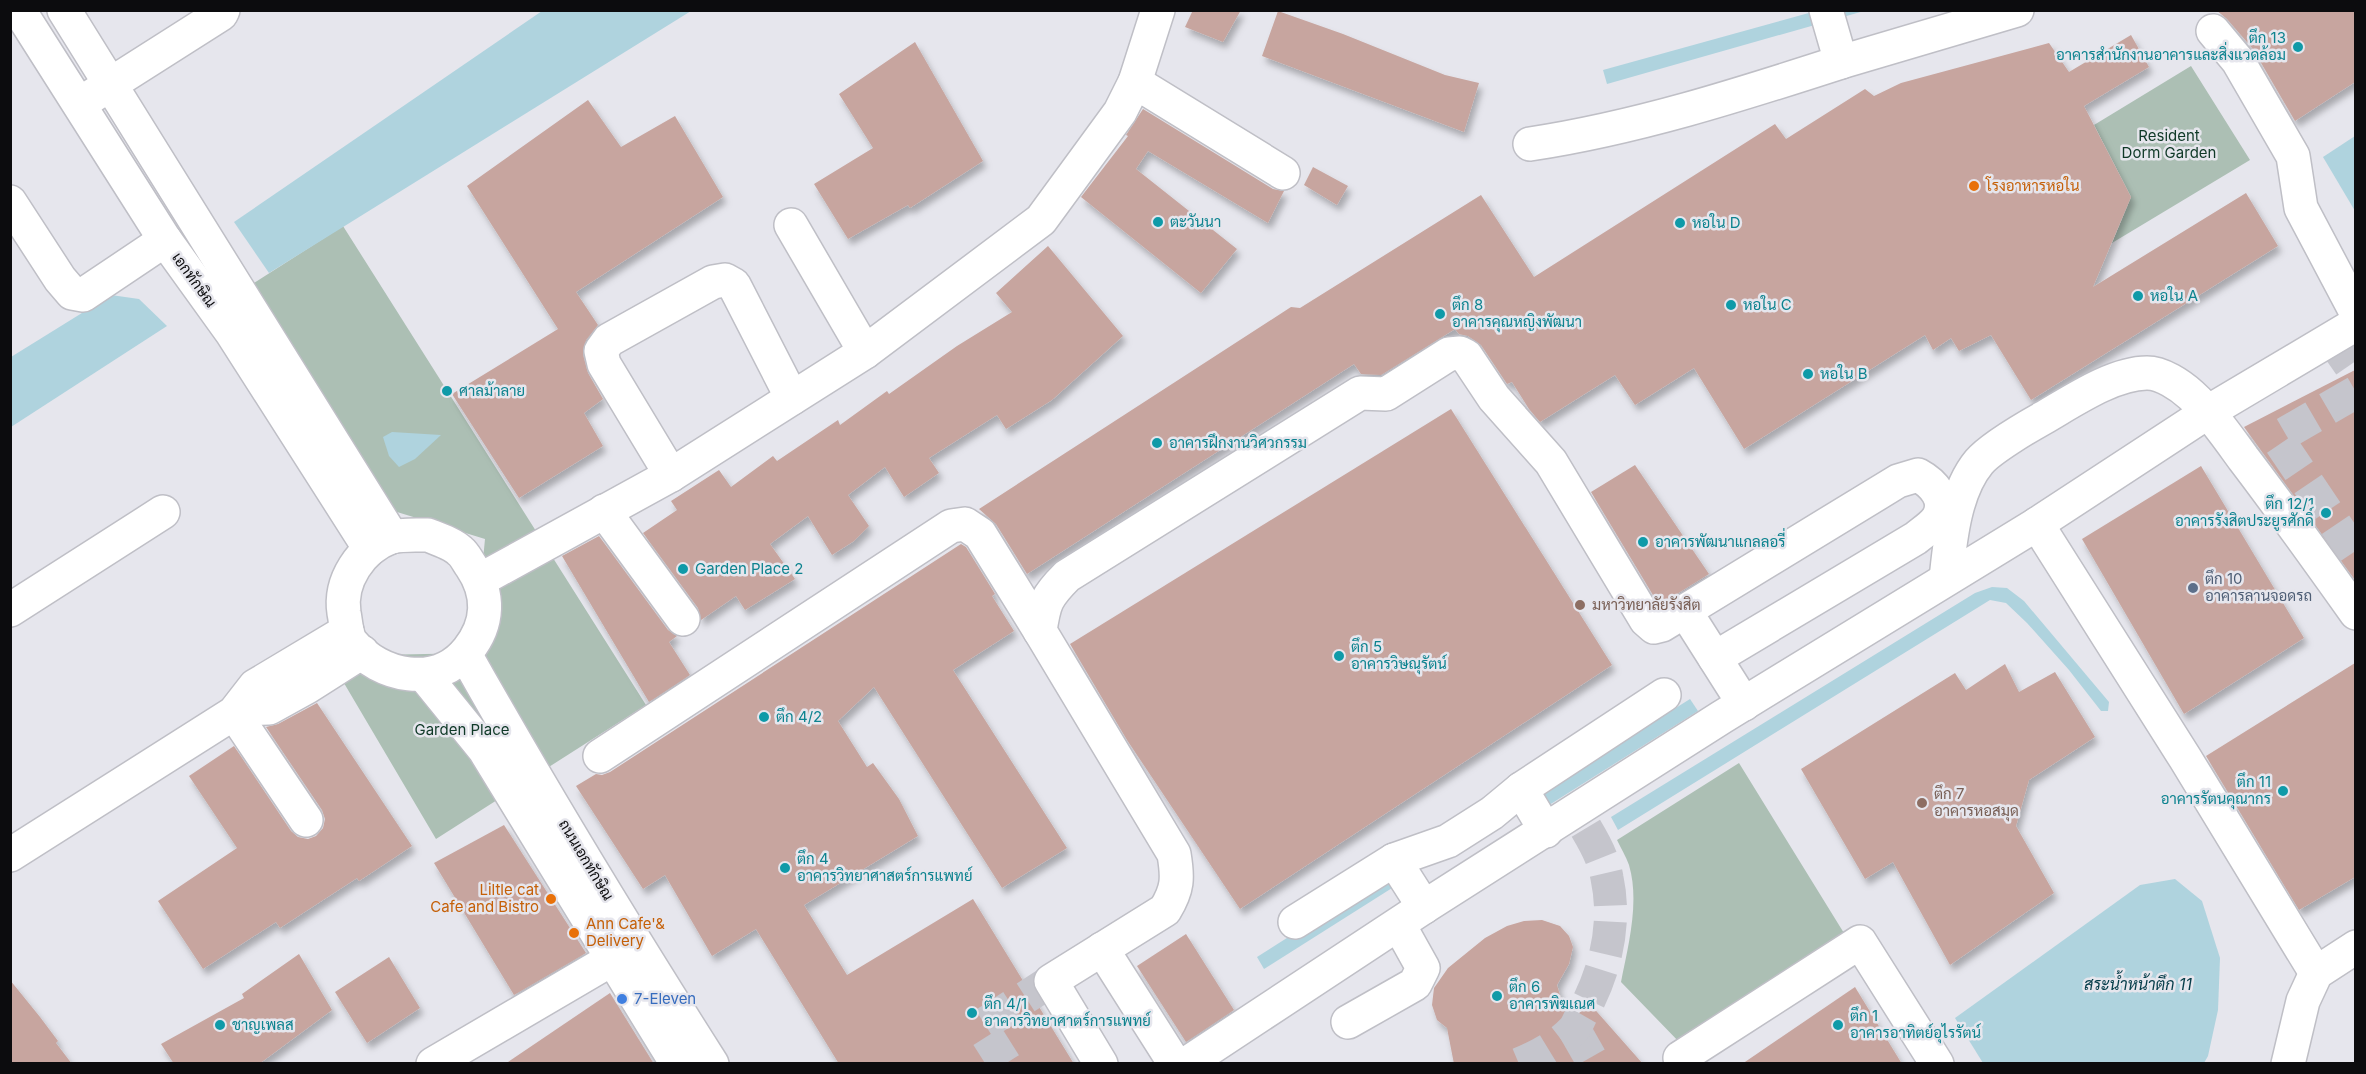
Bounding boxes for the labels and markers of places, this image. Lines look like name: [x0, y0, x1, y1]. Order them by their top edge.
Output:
place label: ตึก 13 อาคารสำนักงานอาคารและสิ่งแวดล้อม: [2056, 28, 2286, 64]
marker: ตึก 13 อาคารสำนักงานอาคารและสิ่งแวดล้อม: [2291, 40, 2305, 54]
place label: โรงอาหารหอใน: [1985, 176, 2079, 195]
marker: โรงอาหารหอใน: [1967, 179, 1981, 193]
place label: ตะวันนา: [1170, 212, 1221, 231]
place label: หอใน D: [1692, 213, 1741, 232]
marker: ตะวันนา: [1151, 215, 1165, 229]
marker: หอใน D: [1673, 216, 1687, 230]
place label: หอใน A: [2150, 286, 2198, 305]
marker: หอใน A: [2131, 289, 2145, 303]
place label: ตึก 8 อาคารคุณหญิงพัฒนา: [1452, 295, 1582, 333]
place label: หอใน C: [1743, 295, 1792, 314]
marker: หอใน C: [1724, 298, 1738, 312]
marker: ตึก 8 อาคารคุณหญิงพัฒนา: [1433, 307, 1447, 321]
place label: หอใน B: [1820, 364, 1868, 383]
marker: หอใน B: [1801, 367, 1815, 381]
place label: ศาลม้าลาย: [459, 381, 525, 400]
marker: ศาลม้าลาย: [440, 384, 454, 398]
place label: อาคารฝึกงานวิศวกรรม: [1169, 433, 1307, 452]
marker: อาคารฝึกงานวิศวกรรม: [1150, 436, 1164, 450]
place label: ตึก 12/1 อาคารรังสิตประยูรศักดิ์: [2175, 494, 2314, 531]
marker: ตึก 12/1 อาคารรังสิตประยูรศักดิ์: [2319, 506, 2333, 520]
place label: อาคารพัฒนาแกลลอรี่: [1655, 527, 1786, 551]
marker: อาคารพัฒนาแกลลอรี่: [1636, 535, 1650, 549]
place label: Garden Place 2: [695, 559, 803, 578]
marker: Garden Place 2: [676, 562, 690, 576]
place label: ตึก 10 อาคารลานจอดรถ: [2205, 569, 2312, 605]
marker: ตึก 10 อาคารลานจอดรถ: [2186, 581, 2200, 595]
place label: มหาวิทยาลัยรังสิต: [1592, 595, 1701, 614]
marker: มหาวิทยาลัยรังสิต: [1573, 598, 1587, 612]
place label: ตึก 5 อาคารวิษณุรัตน์: [1351, 637, 1447, 675]
marker: ตึก 5 อาคารวิษณุรัตน์: [1332, 649, 1346, 663]
place label: ตึก 4/2: [776, 707, 822, 726]
marker: ตึก 4/2: [757, 710, 771, 724]
place label: ตึก 11 อาคารรัตนคุณากร: [2161, 772, 2271, 810]
place label: ตึก 7 อาคารหอสมุด: [1934, 784, 2019, 822]
marker: ตึก 11 อาคารรัตนคุณากร: [2276, 784, 2290, 798]
marker: ตึก 7 อาคารหอสมุด: [1915, 796, 1929, 810]
place label: ตึก 4 อาคารวิทยาศาสตร์การแพทย์: [797, 849, 973, 885]
marker: ตึก 4 อาคารวิทยาศาสตร์การแพทย์: [778, 861, 792, 875]
place label: Liltle cat Cafe and Bistro: [430, 880, 539, 916]
marker: Liltle cat Cafe and Bistro: [544, 892, 558, 906]
place label: Ann Cafe'& Delivery: [586, 914, 665, 950]
marker: Ann Cafe'& Delivery: [567, 926, 581, 940]
place label: ตึก 6 อาคารพิฆเณศ: [1509, 977, 1595, 1013]
place label: 7-Eleven: [634, 989, 696, 1008]
marker: ตึก 6 อาคารพิฆเณศ: [1490, 989, 1504, 1003]
marker: 7-Eleven: [615, 992, 629, 1006]
place label: ตึก 4/1 อาคารวิทยาศาตร์การแพทย์: [984, 994, 1151, 1030]
marker: ตึก 4/1 อาคารวิทยาศาตร์การแพทย์: [965, 1006, 979, 1020]
place label: ตึก 1 อาคารอาทิตย์อุไรรัตน์: [1850, 1006, 1981, 1044]
place label: ชาญเพลส: [232, 1015, 294, 1034]
marker: ชาญเพลส: [213, 1018, 227, 1032]
marker: ตึก 1 อาคารอาทิตย์อุไรรัตน์: [1831, 1018, 1845, 1032]

